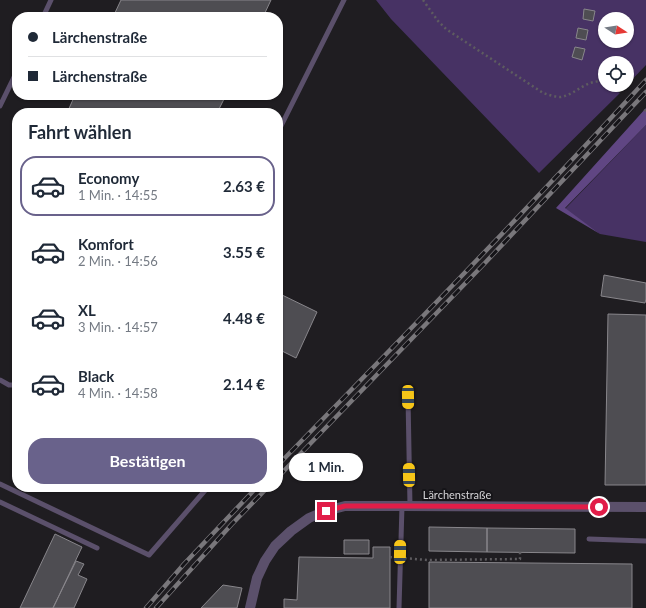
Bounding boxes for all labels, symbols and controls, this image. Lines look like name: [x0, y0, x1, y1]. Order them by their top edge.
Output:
north arrow: [598, 12, 634, 48]
map controls: [598, 12, 634, 92]
text: Lärchenstraße: [52, 28, 147, 46]
button: locate: [598, 56, 634, 92]
text: Lärchenstraße: [52, 67, 147, 85]
text: Fahrt wählen: [28, 121, 132, 143]
icon: car: [30, 168, 66, 204]
text: Economy: [78, 169, 139, 187]
text: 2.63 €: [223, 177, 265, 195]
text: 1 Min. · 14:55: [78, 187, 158, 203]
icon: car: [30, 234, 66, 270]
text: Komfort: [78, 235, 134, 253]
text: 3.55 €: [223, 243, 265, 261]
text: 2 Min. · 14:56: [78, 253, 158, 269]
icon: car: [30, 300, 66, 336]
text: XL: [78, 301, 96, 319]
text: 4.48 €: [223, 309, 265, 327]
text: 3 Min. · 14:57: [78, 319, 158, 335]
icon: car: [30, 366, 66, 402]
text: Black: [78, 367, 114, 385]
text: 2.14 €: [223, 375, 265, 393]
text: 4 Min. · 14:58: [78, 385, 158, 401]
car: [402, 385, 414, 409]
button: Bestätigen: [28, 438, 267, 484]
callout: 1 Min.: [289, 453, 363, 481]
text: 1 Min.: [308, 459, 344, 475]
car: [403, 463, 415, 487]
street label: Lärchenstraße: [423, 488, 491, 501]
route start: [590, 498, 608, 516]
route end: [317, 502, 335, 520]
car: [394, 540, 406, 564]

